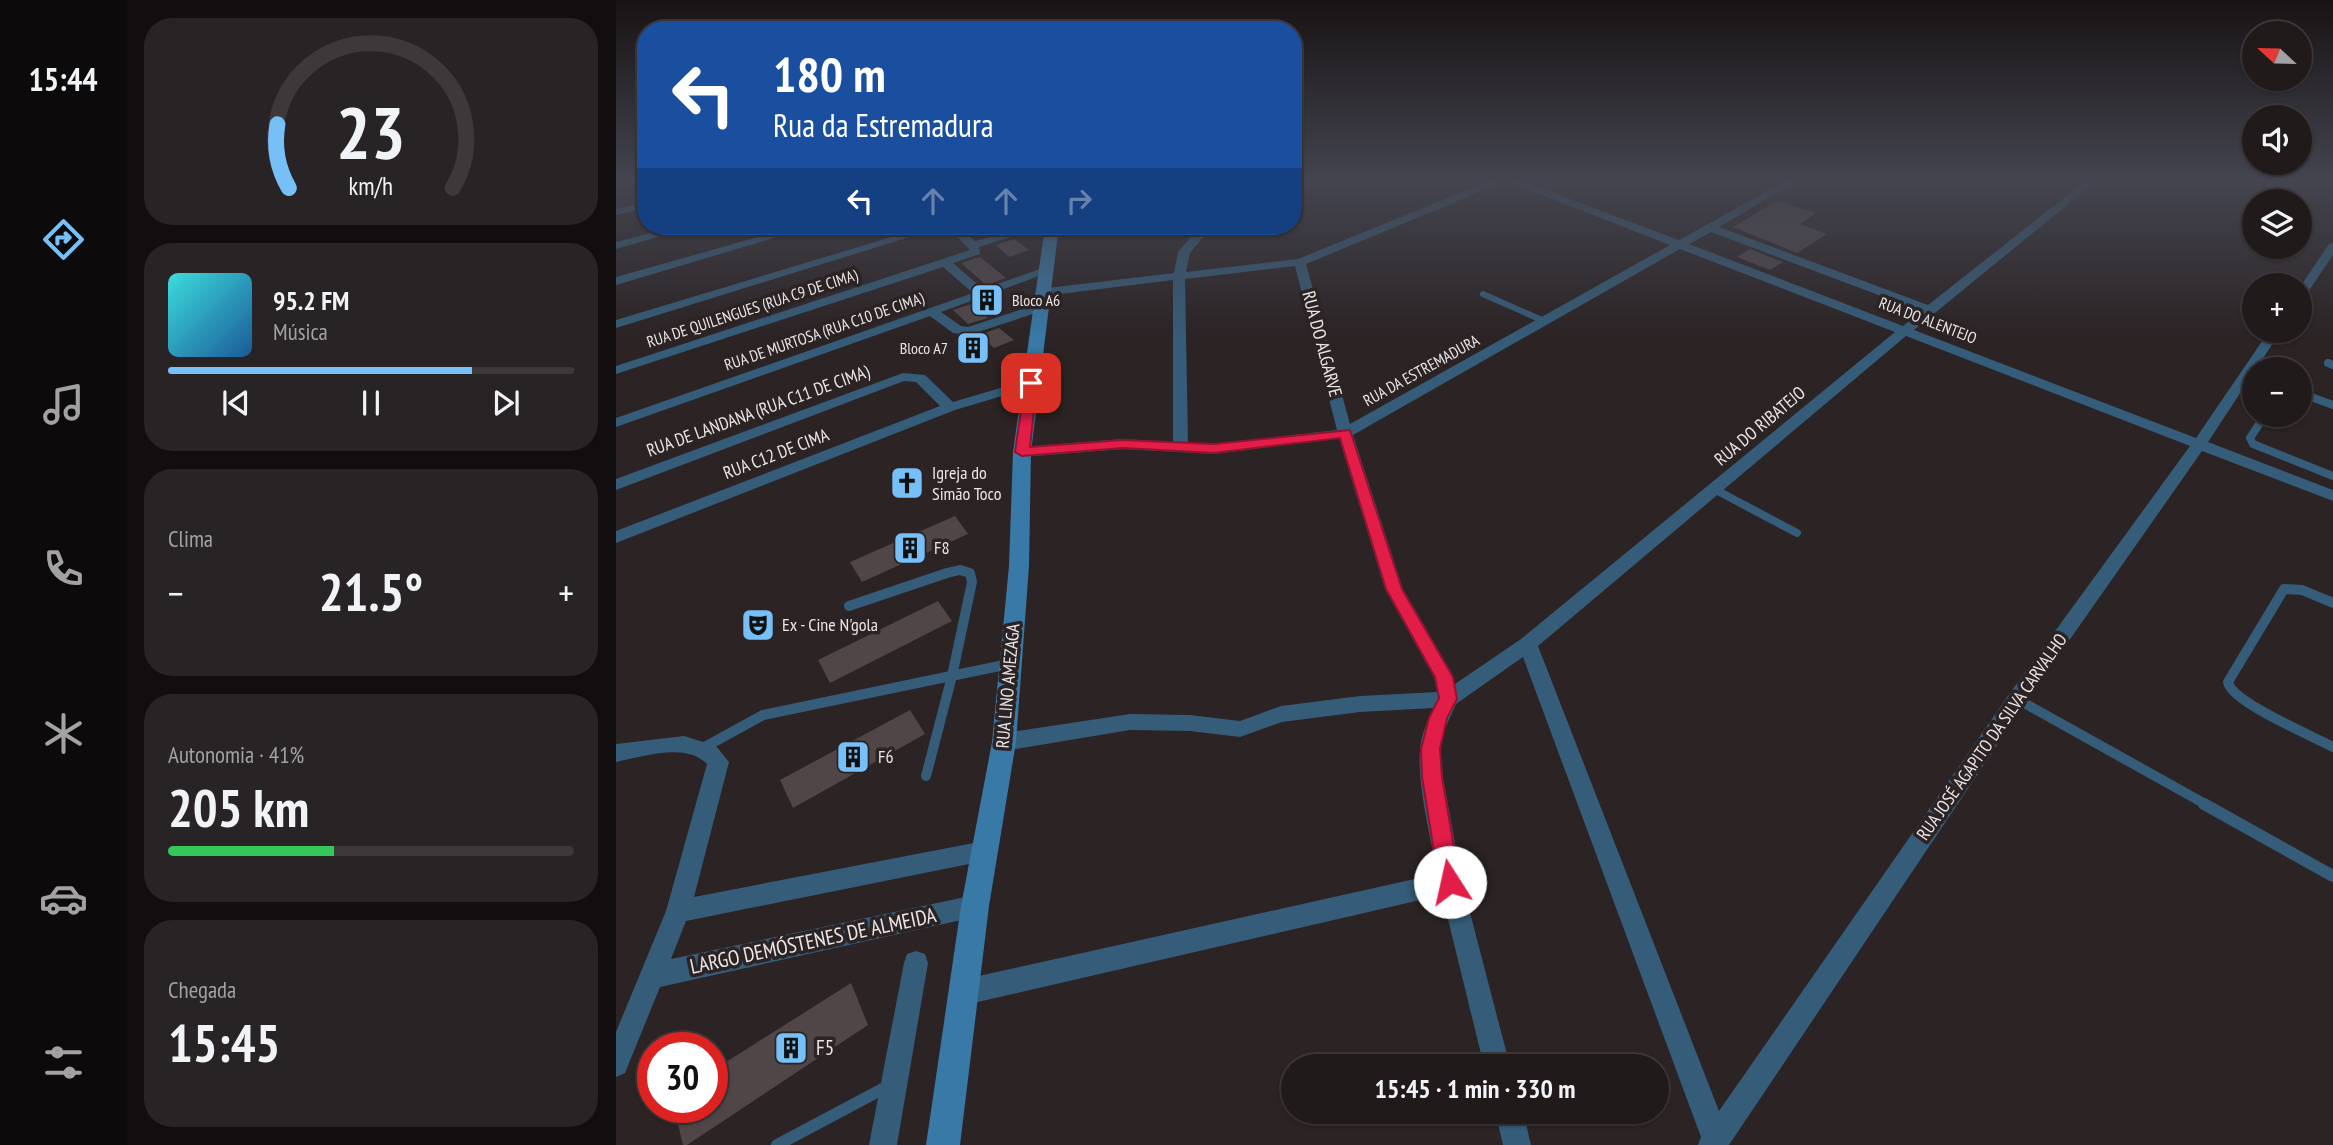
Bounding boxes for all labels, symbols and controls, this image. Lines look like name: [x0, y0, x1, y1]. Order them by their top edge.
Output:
north arrow: [2242, 21, 2312, 91]
map controls: [2242, 21, 2312, 427]
text: 180 m: [773, 42, 886, 106]
icon: left: [658, 49, 749, 140]
text: 15:44: [28, 58, 98, 100]
text: 23: [336, 84, 406, 178]
text: Rua da Estremadura: [773, 104, 994, 146]
button: sound: [2242, 105, 2312, 175]
text: km/h: [349, 170, 393, 202]
icon: left: [841, 182, 879, 220]
icon: ahead: [914, 182, 952, 220]
icon: ahead: [987, 182, 1025, 220]
icon: right: [1060, 182, 1098, 220]
button: layers: [2242, 189, 2312, 259]
icon: directions: [39, 215, 88, 264]
street label: RUA DE QUILENGUES (RUA C9 DE CIMA): [644, 264, 860, 352]
button: +: [2242, 273, 2312, 343]
building icon: Bloco A6: [968, 281, 1006, 319]
text: 95.2 FM: [273, 284, 349, 317]
street label: RUA DE MURTOSA (RUA C10 DE CIMA): [722, 287, 927, 375]
street label: RUA DO ALGARVE: [1297, 288, 1348, 399]
place label: Bloco A6: [1012, 290, 1060, 310]
street label: RUA DO ALENTEJO: [1876, 292, 1980, 348]
text: Música: [273, 317, 328, 346]
building icon: Bloco A7: [954, 329, 992, 367]
street label: RUA DA ESTREMADURA: [1359, 330, 1483, 410]
place label: Bloco A7: [900, 338, 948, 358]
pin: [1001, 353, 1061, 413]
button: −: [2242, 357, 2312, 427]
street label: RUA DE LANDANA (RUA C11 DE CIMA): [643, 359, 873, 462]
icon: arrive: [1012, 364, 1050, 402]
icon: music: [39, 380, 88, 429]
street label: RUA DO RIBATEJO: [1709, 381, 1810, 470]
icon: previous: [217, 384, 255, 422]
icon: pause: [352, 384, 390, 422]
icon: next: [487, 384, 525, 422]
street label: RUA C12 DE CIMA: [720, 423, 832, 484]
place label: Igreja do Simão Toco: [932, 461, 1002, 505]
church icon: Igreja do Simão Toco: [888, 464, 926, 502]
text: Clima: [168, 524, 213, 553]
building icon: F8: [891, 529, 929, 567]
place label: F8: [934, 536, 950, 559]
icon: phone: [39, 544, 88, 593]
text: 21.5°: [319, 558, 423, 625]
text: −: [168, 568, 184, 617]
text: +: [558, 568, 574, 617]
theatre icon: Ex - Cine N'gola: [739, 606, 777, 644]
place label: Ex - Cine N'gola: [782, 613, 878, 636]
street label: RUA LINO AMEZAGA: [991, 622, 1024, 749]
street label: RUA JOSÉ AGAPITO DA SILVA CARVALHO: [1911, 629, 2072, 844]
icon: climate: [39, 709, 88, 758]
building icon: F6: [834, 738, 872, 776]
text: Autonomia · 41%: [168, 740, 304, 769]
place label: F6: [878, 745, 894, 768]
text: 205 km: [168, 774, 309, 841]
position arrow: [1413, 845, 1487, 919]
icon: car: [39, 874, 88, 923]
street label: LARGO DEMÓSTENES DE ALMEIDA: [687, 901, 939, 980]
text: Chegada: [168, 975, 236, 1004]
text: 15:45: [168, 1009, 280, 1076]
building icon: F5: [772, 1029, 810, 1067]
speed limit sign: 30: [637, 1032, 728, 1123]
place label: F5: [816, 1034, 834, 1061]
icon: filters: [39, 1038, 88, 1087]
text: 15:45 · 1 min · 330 m: [1375, 1072, 1575, 1105]

